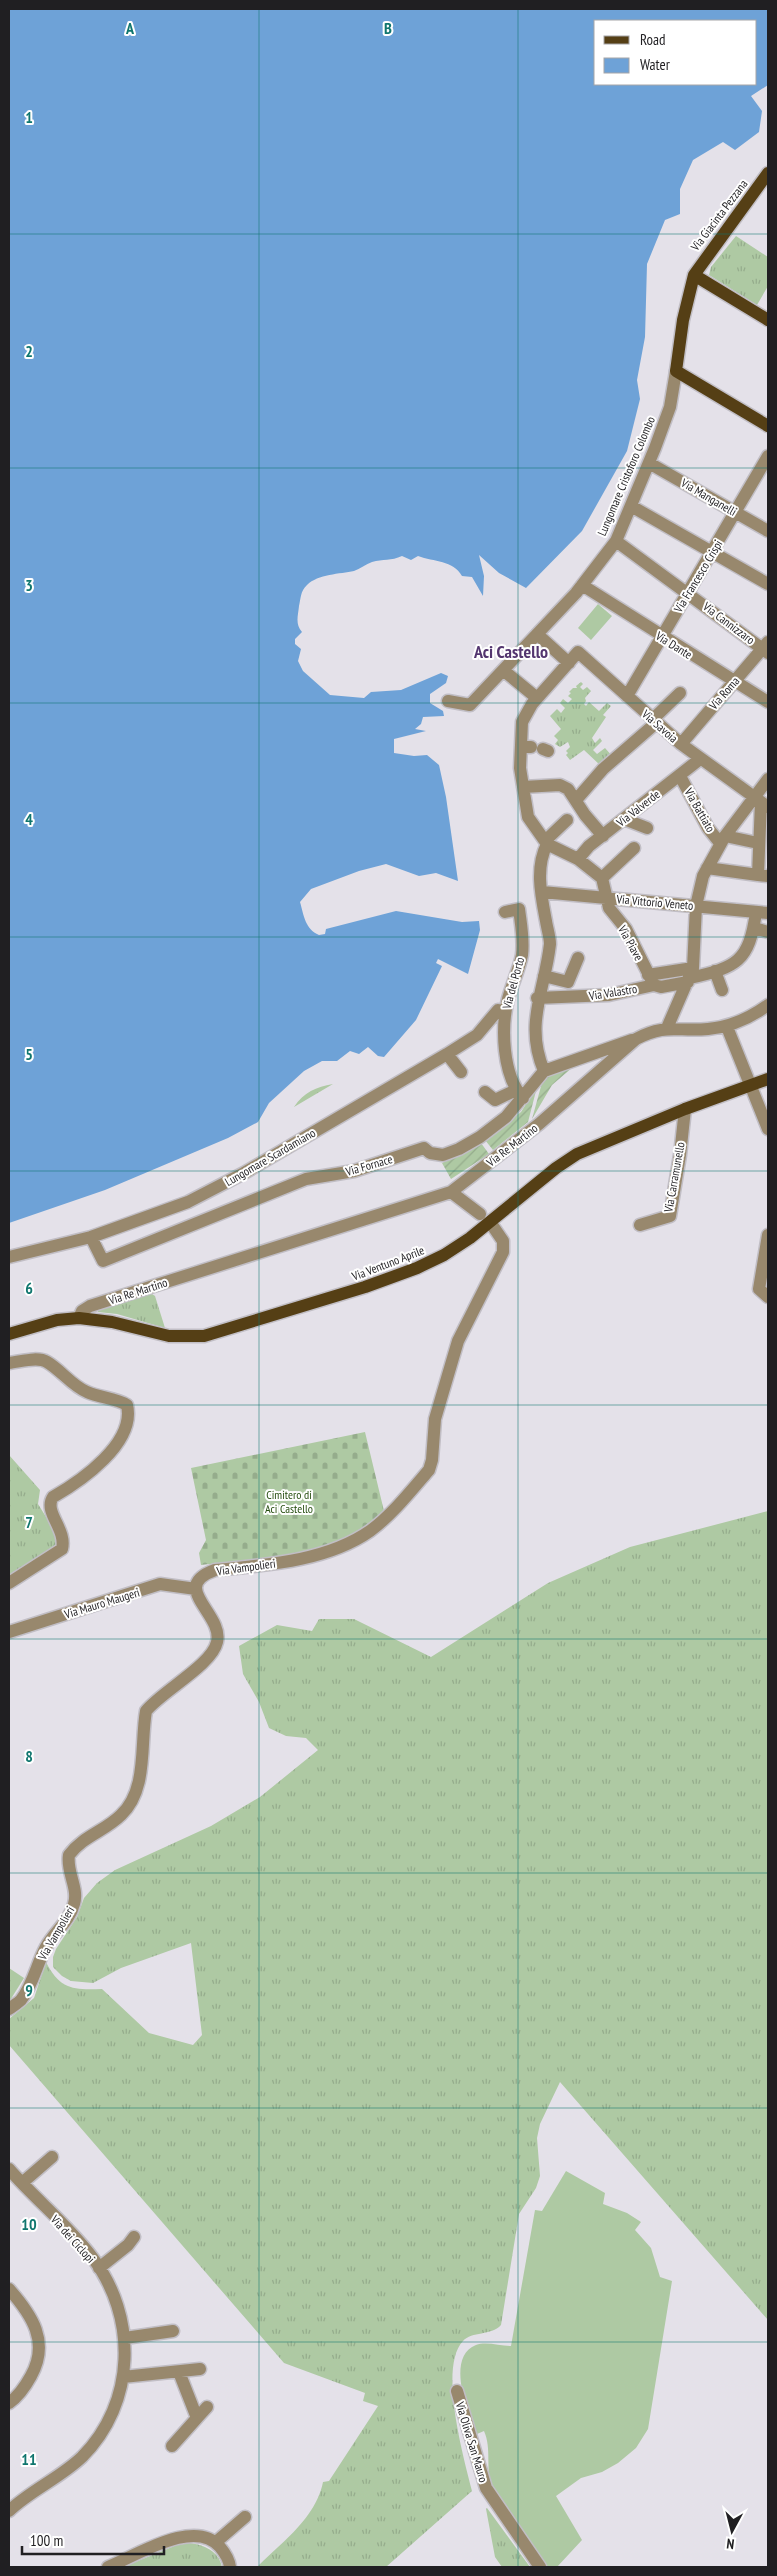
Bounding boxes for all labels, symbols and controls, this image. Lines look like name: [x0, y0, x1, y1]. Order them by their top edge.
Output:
text: A: [125, 18, 135, 38]
text: B: [384, 18, 392, 38]
legend: [594, 20, 757, 85]
text: Road: [640, 30, 666, 49]
text: Water: [640, 55, 671, 74]
text: 1: [25, 107, 33, 127]
street label: Via Giacinta Pezzana: [687, 176, 751, 254]
text: 2: [25, 341, 33, 361]
street label: Lungomare Cristoforo Colombo: [594, 414, 658, 538]
street label: Via Manganelli: [678, 475, 739, 519]
street label: Via Francesco Crispi: [670, 537, 725, 616]
text: 3: [25, 575, 33, 595]
street label: Via Cannizzaro: [699, 598, 758, 647]
street label: Via Dante: [652, 627, 695, 662]
district label: Aci Castello: [473, 640, 548, 663]
street label: Via Roma: [705, 673, 742, 713]
street label: Via Savoia: [638, 706, 681, 746]
street label: Via Battiato: [681, 784, 719, 835]
street label: Via Valverde: [613, 786, 663, 830]
text: 4: [25, 809, 33, 829]
street label: Via Vittorio Veneto: [615, 891, 694, 913]
street label: Via Piave: [615, 922, 647, 963]
street label: Via del Porto: [499, 955, 527, 1012]
street label: Via Valastro: [587, 981, 638, 1003]
text: 5: [25, 1044, 33, 1064]
street label: Via Re Martino: [483, 1120, 541, 1170]
street label: Lungomare Scardamiano: [222, 1125, 318, 1189]
street label: Via Carramunello: [660, 1141, 688, 1214]
street label: Via Fornace: [343, 1151, 394, 1179]
street label: Via Ventuno Aprile: [349, 1242, 426, 1284]
street label: Via Re Martino: [106, 1274, 169, 1308]
text: 6: [25, 1278, 33, 1298]
park label: Cimitero di Aci Castello: [265, 1487, 313, 1516]
text: 7: [25, 1512, 33, 1532]
street label: Via Vampolieri: [214, 1555, 277, 1579]
street label: Via Mauro Maugeri: [62, 1584, 141, 1622]
text: 8: [25, 1746, 33, 1766]
street label: Via Vampolieri: [34, 1903, 77, 1963]
text: 9: [25, 1980, 33, 2000]
street label: Via dei Ciclopi: [47, 2211, 98, 2266]
text: 10: [21, 2214, 37, 2234]
street label: Via Oliva San Mauro: [452, 2399, 491, 2484]
text: 11: [21, 2449, 37, 2469]
north arrow: [707, 2506, 757, 2556]
scale bar: [22, 2524, 165, 2556]
text: 100 m: [30, 2531, 63, 2550]
text: N: [726, 2535, 735, 2553]

